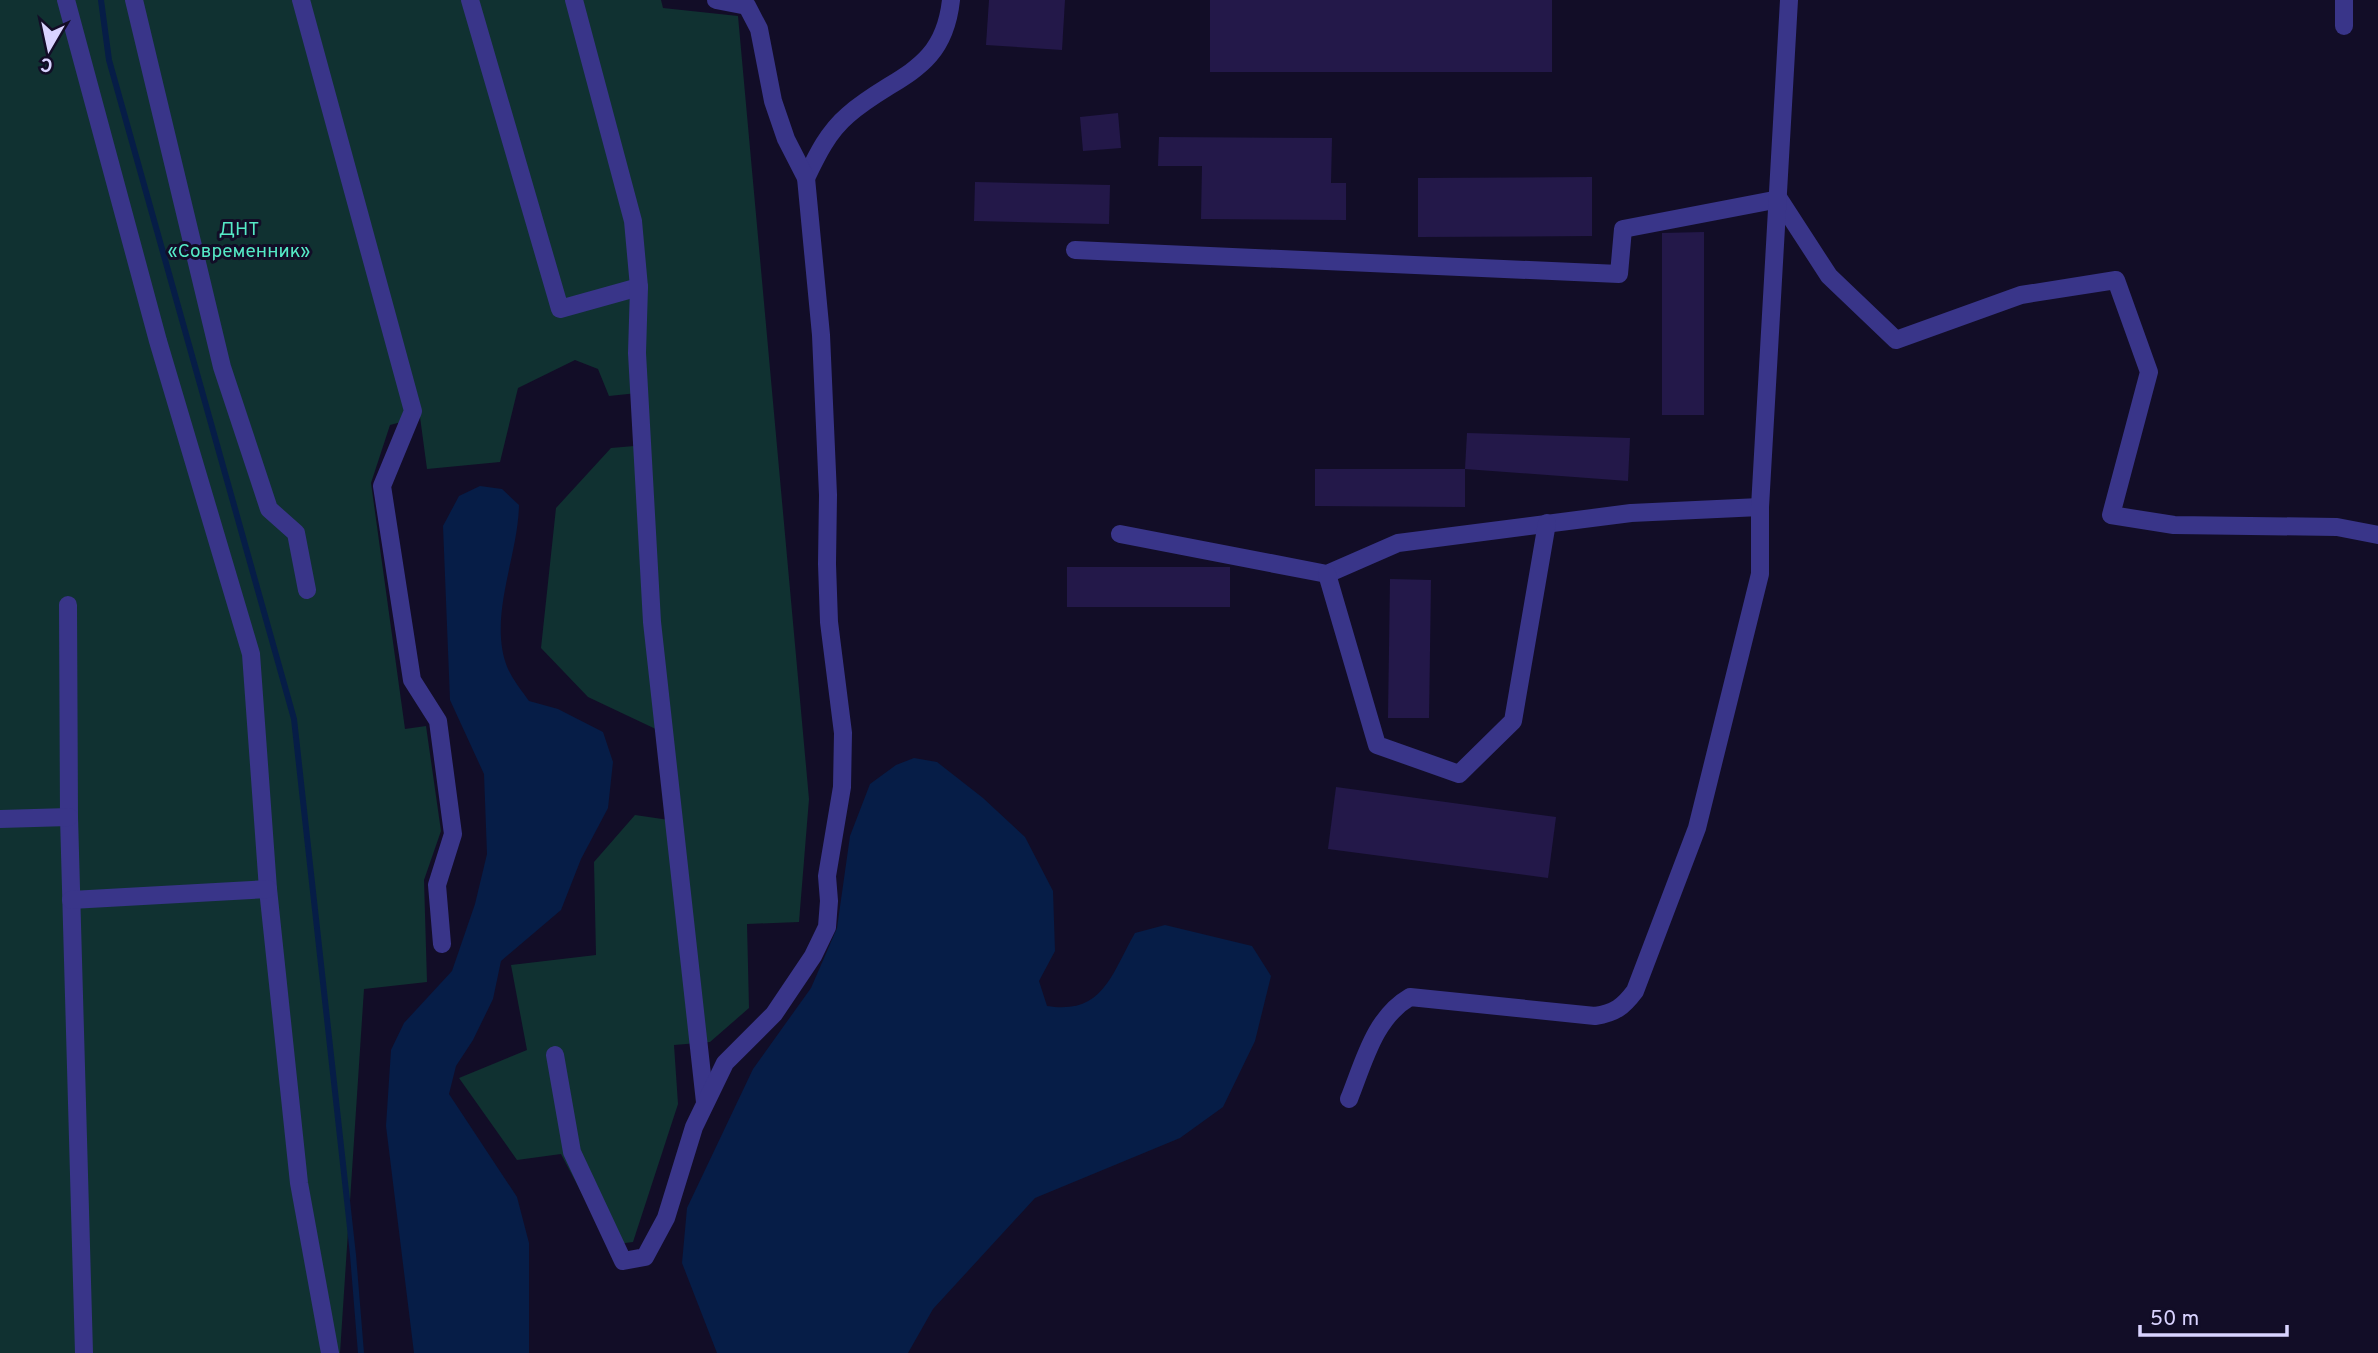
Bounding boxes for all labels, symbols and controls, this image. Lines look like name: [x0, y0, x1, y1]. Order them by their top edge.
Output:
north arrow: [14, 14, 84, 84]
text: С: [39, 51, 55, 77]
park label: ДНТ «Современник»: [168, 218, 311, 264]
scale bar: [2140, 1294, 2287, 1338]
text: 50 m: [2150, 1306, 2199, 1333]

